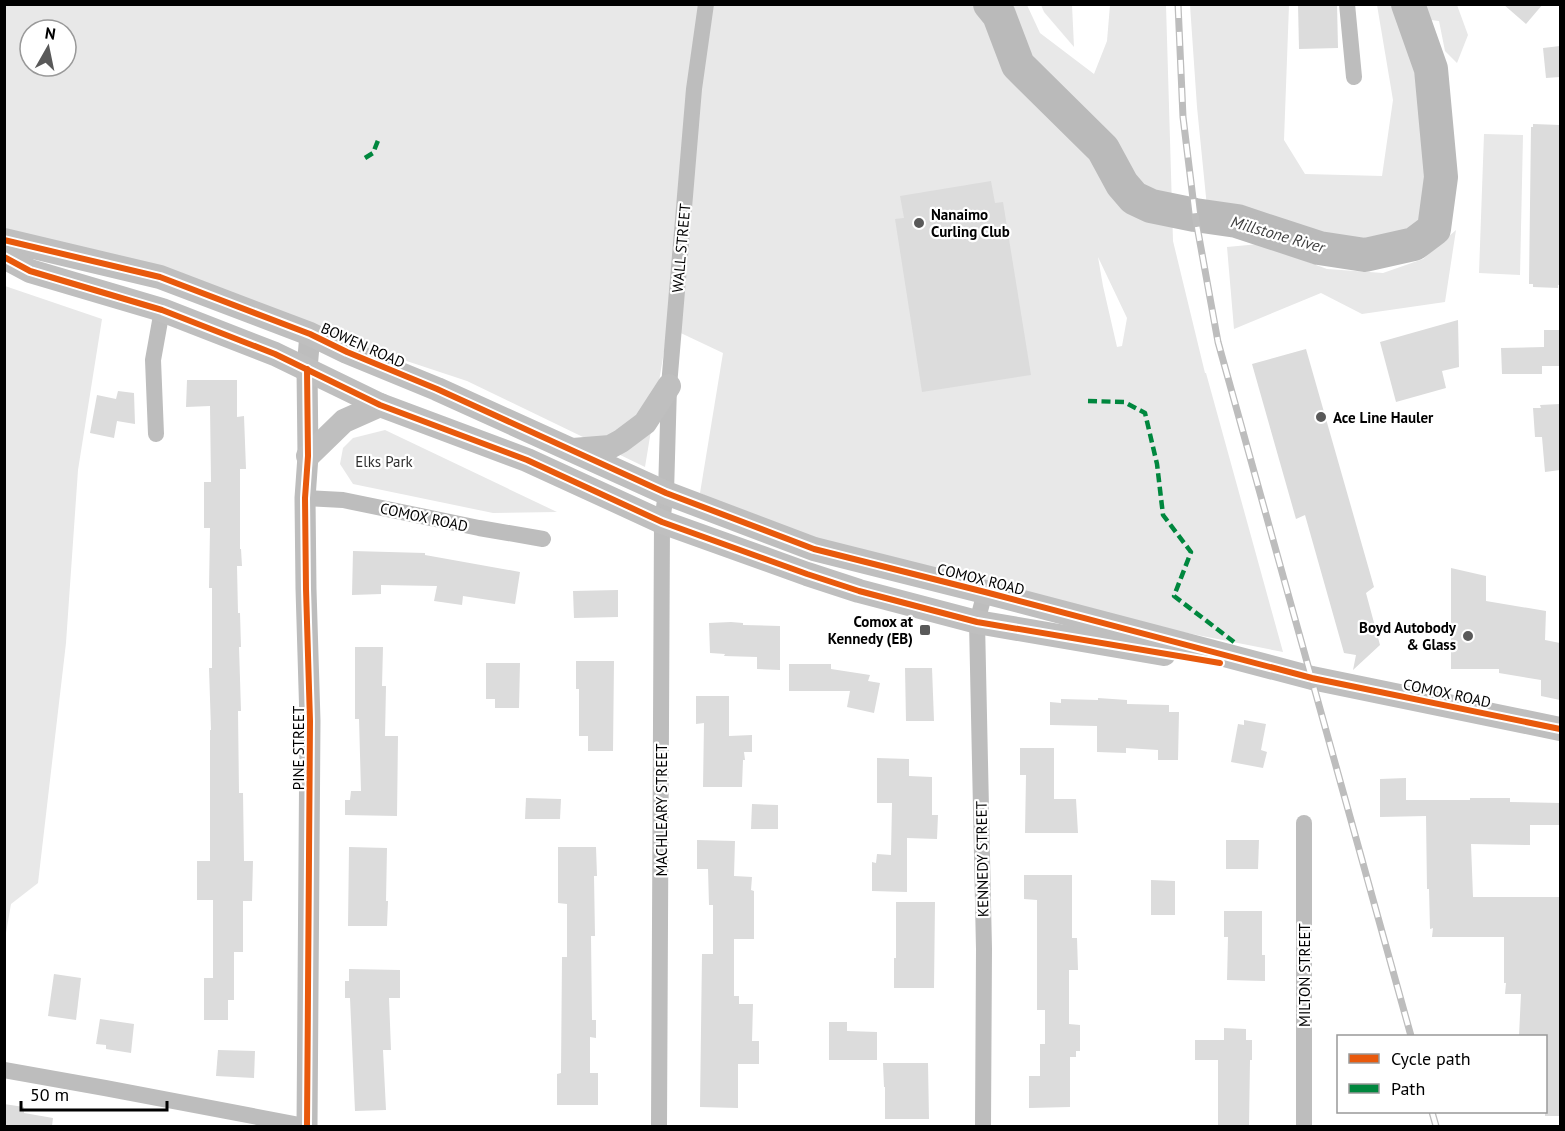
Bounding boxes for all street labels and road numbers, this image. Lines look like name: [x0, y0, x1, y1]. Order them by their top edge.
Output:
street label: WALL STREET: [668, 202, 694, 293]
street label: BOWEN ROAD: [318, 318, 408, 372]
street label: COMOX ROAD: [378, 498, 470, 536]
street label: COMOX ROAD: [935, 559, 1027, 599]
street label: COMOX ROAD: [1401, 674, 1493, 712]
street label: PINE STREET: [289, 705, 308, 790]
street label: MACHLEARY STREET: [652, 743, 671, 877]
street label: KENNEDY STREET: [971, 800, 993, 917]
street label: MILTON STREET: [1295, 922, 1314, 1027]

